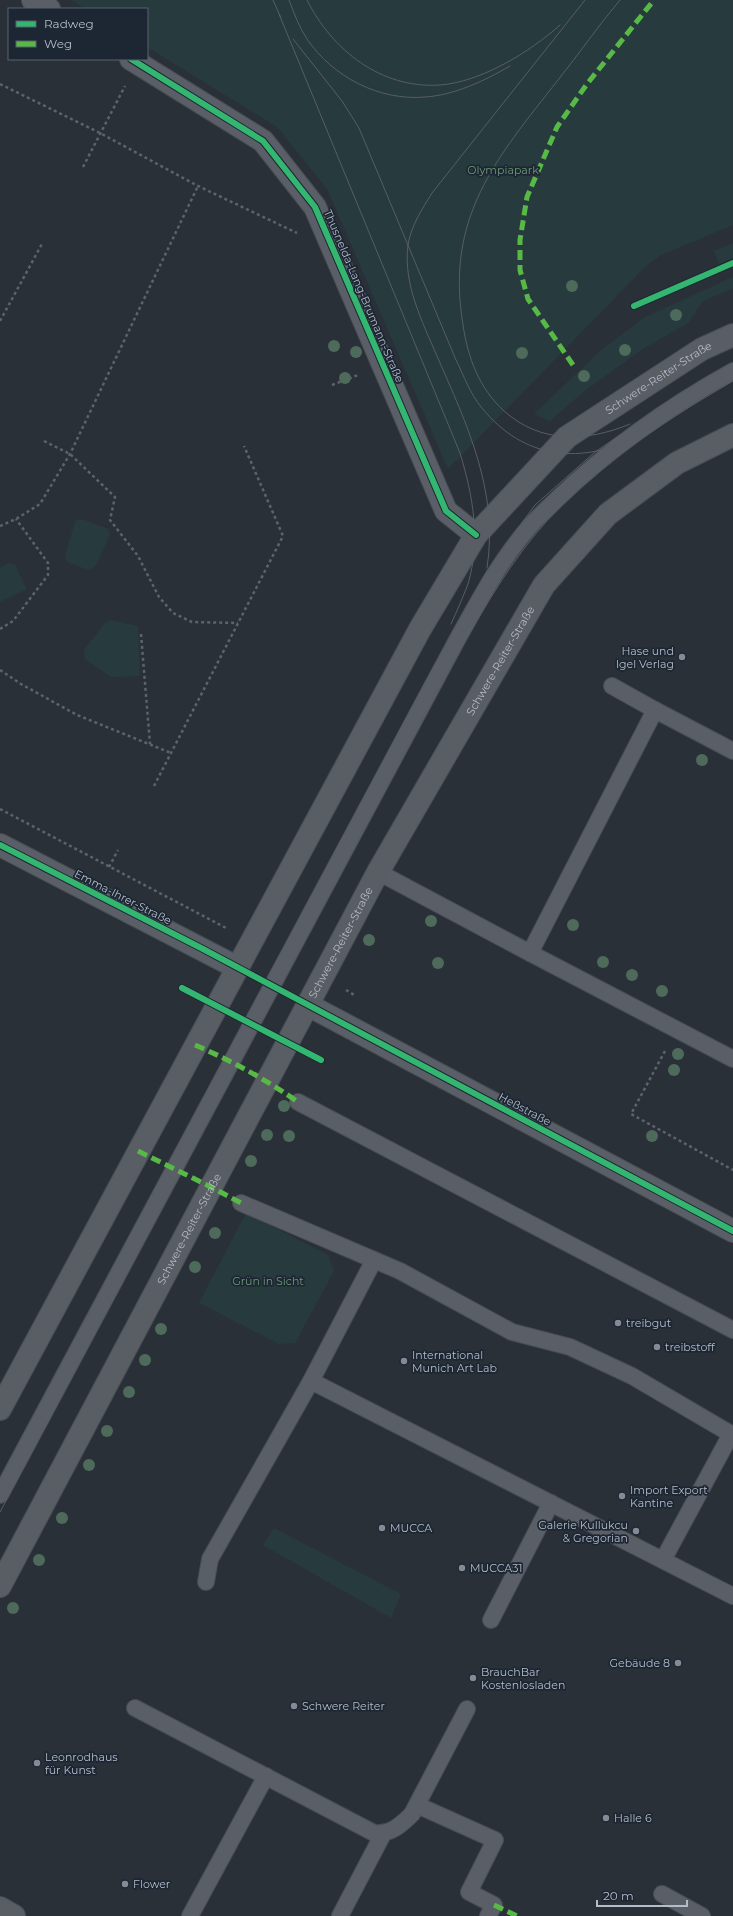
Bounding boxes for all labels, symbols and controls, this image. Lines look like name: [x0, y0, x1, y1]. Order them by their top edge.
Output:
legend: [8, 8, 148, 60]
text: Radweg: [44, 16, 94, 31]
text: Weg: [44, 36, 72, 51]
park label: Olympiapark: [467, 163, 539, 177]
street label: Thusnelda-Lang-Brumann-Straße: [321, 207, 407, 385]
street label: Schwere-Reiter-Straße: [602, 338, 714, 417]
street label: Schwere-Reiter-Straße: [463, 603, 538, 718]
place label: Hase und Igel Verlag: [616, 644, 674, 671]
marker: Hase und Igel Verlag: [677, 652, 687, 662]
street label: Emma-Ihrer-Straße: [72, 866, 174, 928]
street label: Schwere-Reiter-Straße: [305, 884, 376, 1001]
street label: Heßstraße: [496, 1089, 554, 1129]
street label: Schwere-Reiter-Straße: [154, 1171, 224, 1287]
park label: Grün in Sicht: [232, 1274, 304, 1288]
place label: treibgut: [626, 1316, 672, 1330]
marker: treibgut: [613, 1318, 623, 1328]
place label: treibstoff: [665, 1340, 716, 1354]
marker: treibstoff: [652, 1342, 662, 1352]
place label: International Munich Art Lab: [412, 1348, 497, 1375]
marker: International Munich Art Lab: [399, 1356, 409, 1366]
place label: Import Export Kantine: [630, 1483, 708, 1510]
marker: Import Export Kantine: [617, 1491, 627, 1501]
place label: Galerie Kullukcu & Gregorian: [538, 1518, 628, 1545]
place label: MUCCA: [390, 1521, 432, 1535]
marker: MUCCA: [377, 1523, 387, 1533]
marker: Galerie Kullukcu & Gregorian: [631, 1526, 641, 1536]
place label: MUCCA31: [470, 1561, 522, 1575]
marker: MUCCA31: [457, 1563, 467, 1573]
place label: Gebäude 8: [610, 1656, 670, 1670]
marker: Gebäude 8: [673, 1658, 683, 1668]
place label: BrauchBar Kostenlosladen: [481, 1665, 565, 1692]
marker: BrauchBar Kostenlosladen: [468, 1673, 478, 1683]
place label: Schwere Reiter: [302, 1699, 385, 1713]
marker: Schwere Reiter: [289, 1701, 299, 1711]
place label: Leonrodhaus für Kunst: [45, 1750, 118, 1777]
marker: Leonrodhaus für Kunst: [32, 1758, 42, 1768]
place label: Halle 6: [614, 1811, 652, 1825]
marker: Halle 6: [601, 1813, 611, 1823]
place label: Flower: [133, 1877, 170, 1891]
marker: Flower: [120, 1879, 130, 1889]
scale bar: [597, 1882, 687, 1908]
text: 20 m: [603, 1888, 634, 1903]

